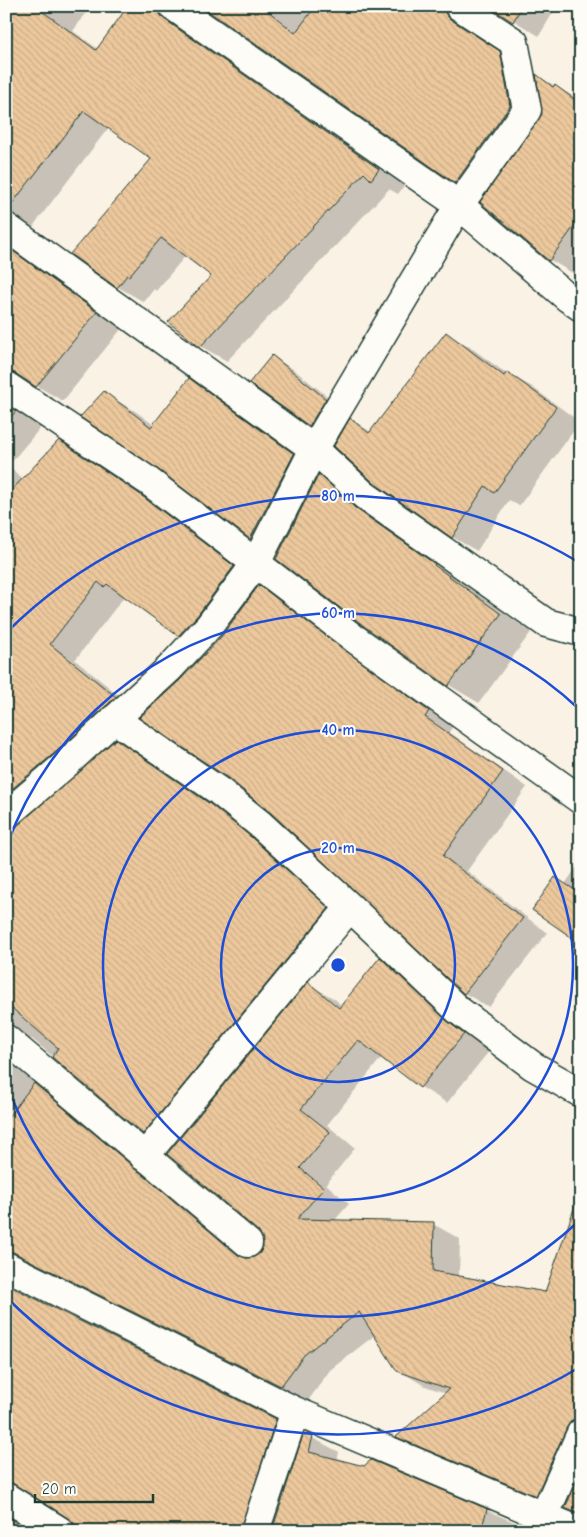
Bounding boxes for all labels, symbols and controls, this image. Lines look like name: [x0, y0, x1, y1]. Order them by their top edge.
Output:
text: 80 m: [321, 487, 355, 505]
text: 60 m: [321, 604, 355, 622]
text: 40 m: [322, 721, 355, 739]
text: 20 m: [321, 839, 355, 857]
centre of rings: [329, 956, 347, 974]
scale bar: [35, 1472, 152, 1504]
text: 20 m: [42, 1480, 76, 1498]

